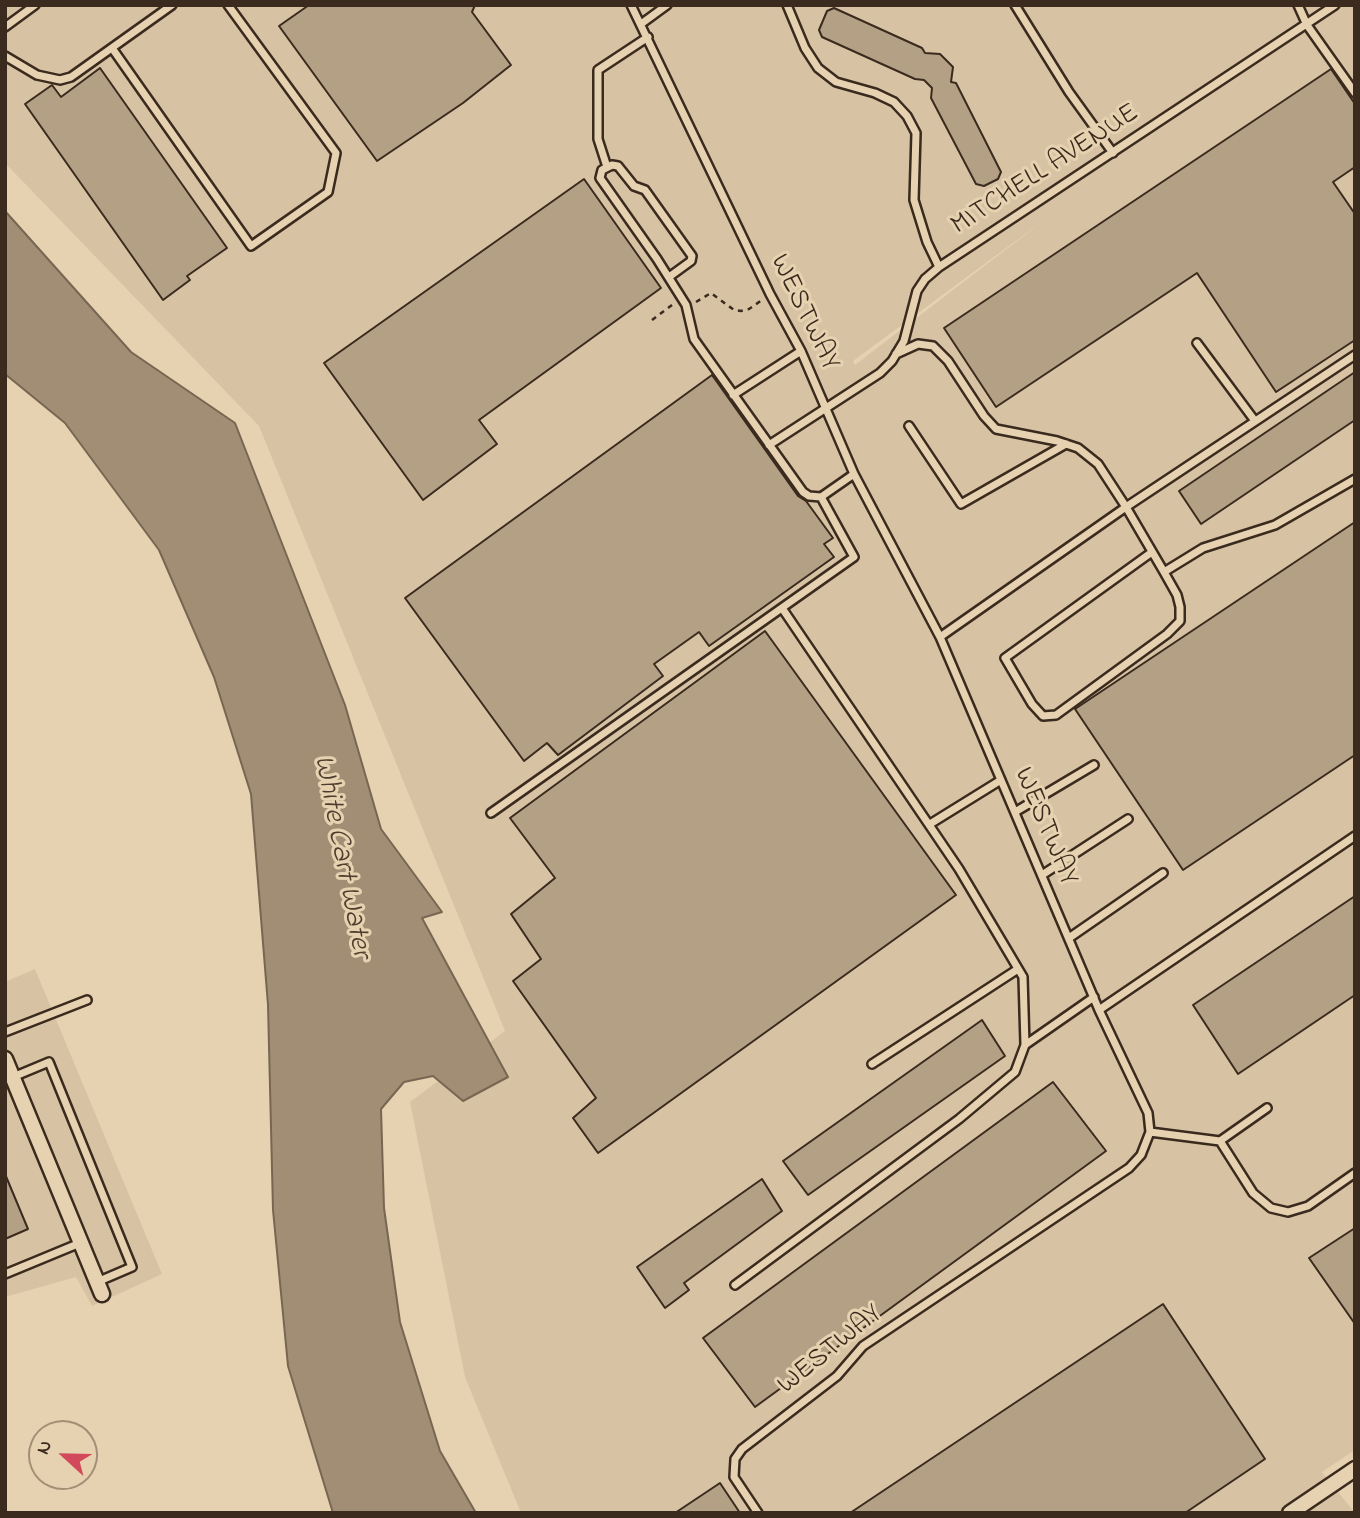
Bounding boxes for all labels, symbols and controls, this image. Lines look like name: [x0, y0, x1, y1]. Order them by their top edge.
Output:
street label: MITCHELL AVENUE: [946, 98, 1146, 244]
street label: WESTWAY: [761, 250, 845, 376]
water label: White Cart Water: [303, 753, 377, 961]
street label: WESTWAY: [1004, 763, 1084, 891]
street label: WESTWAY: [772, 1299, 890, 1403]
north arrow: [28, 1420, 98, 1490]
text: N: [30, 1437, 60, 1459]

